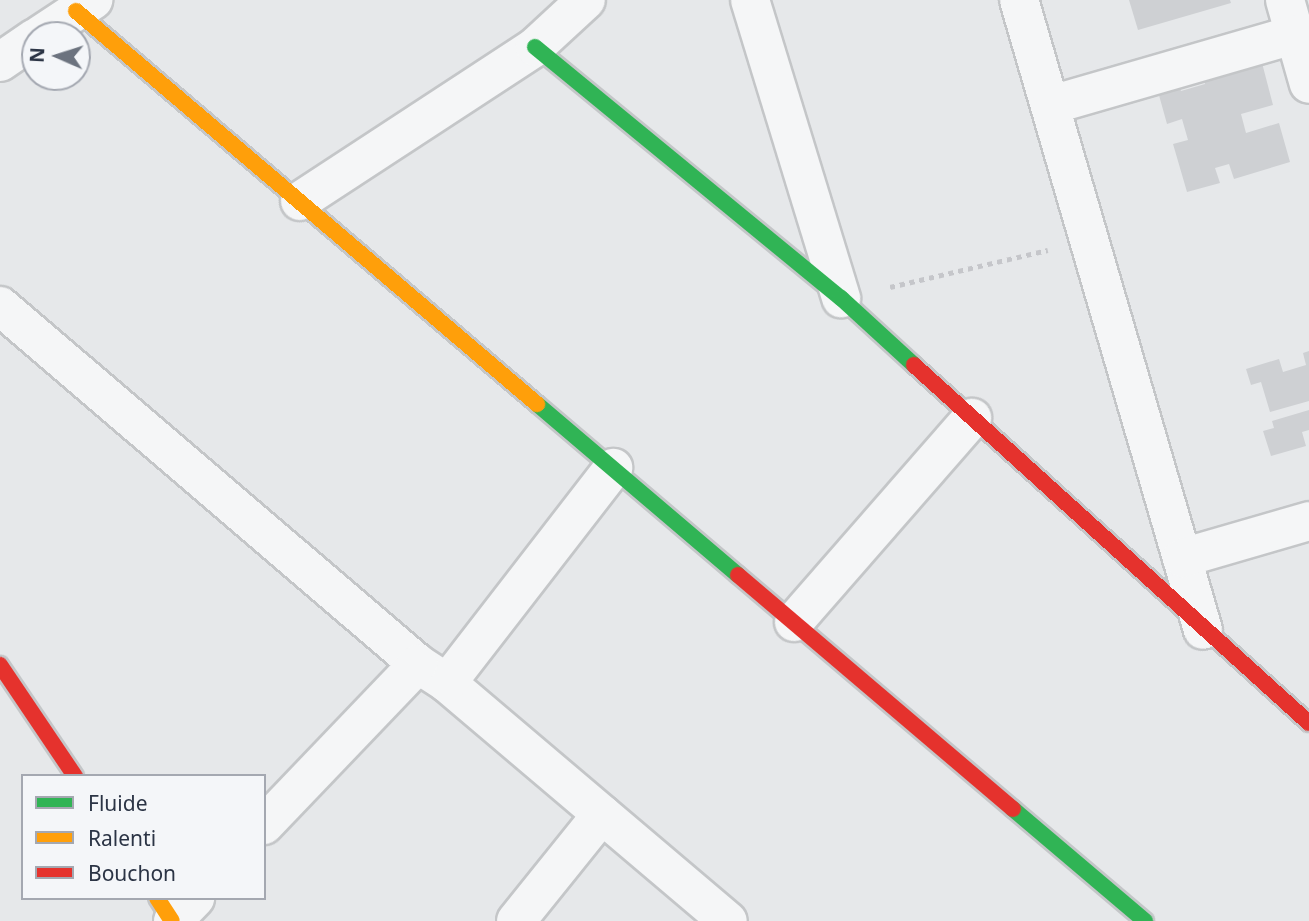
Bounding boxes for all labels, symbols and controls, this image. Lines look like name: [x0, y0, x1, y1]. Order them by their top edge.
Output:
north arrow: [21, 21, 91, 91]
text: N: [24, 47, 50, 63]
legend: [21, 774, 266, 900]
text: Fluide: [88, 789, 147, 817]
text: Ralenti: [88, 824, 156, 852]
text: Bouchon: [88, 859, 176, 887]

